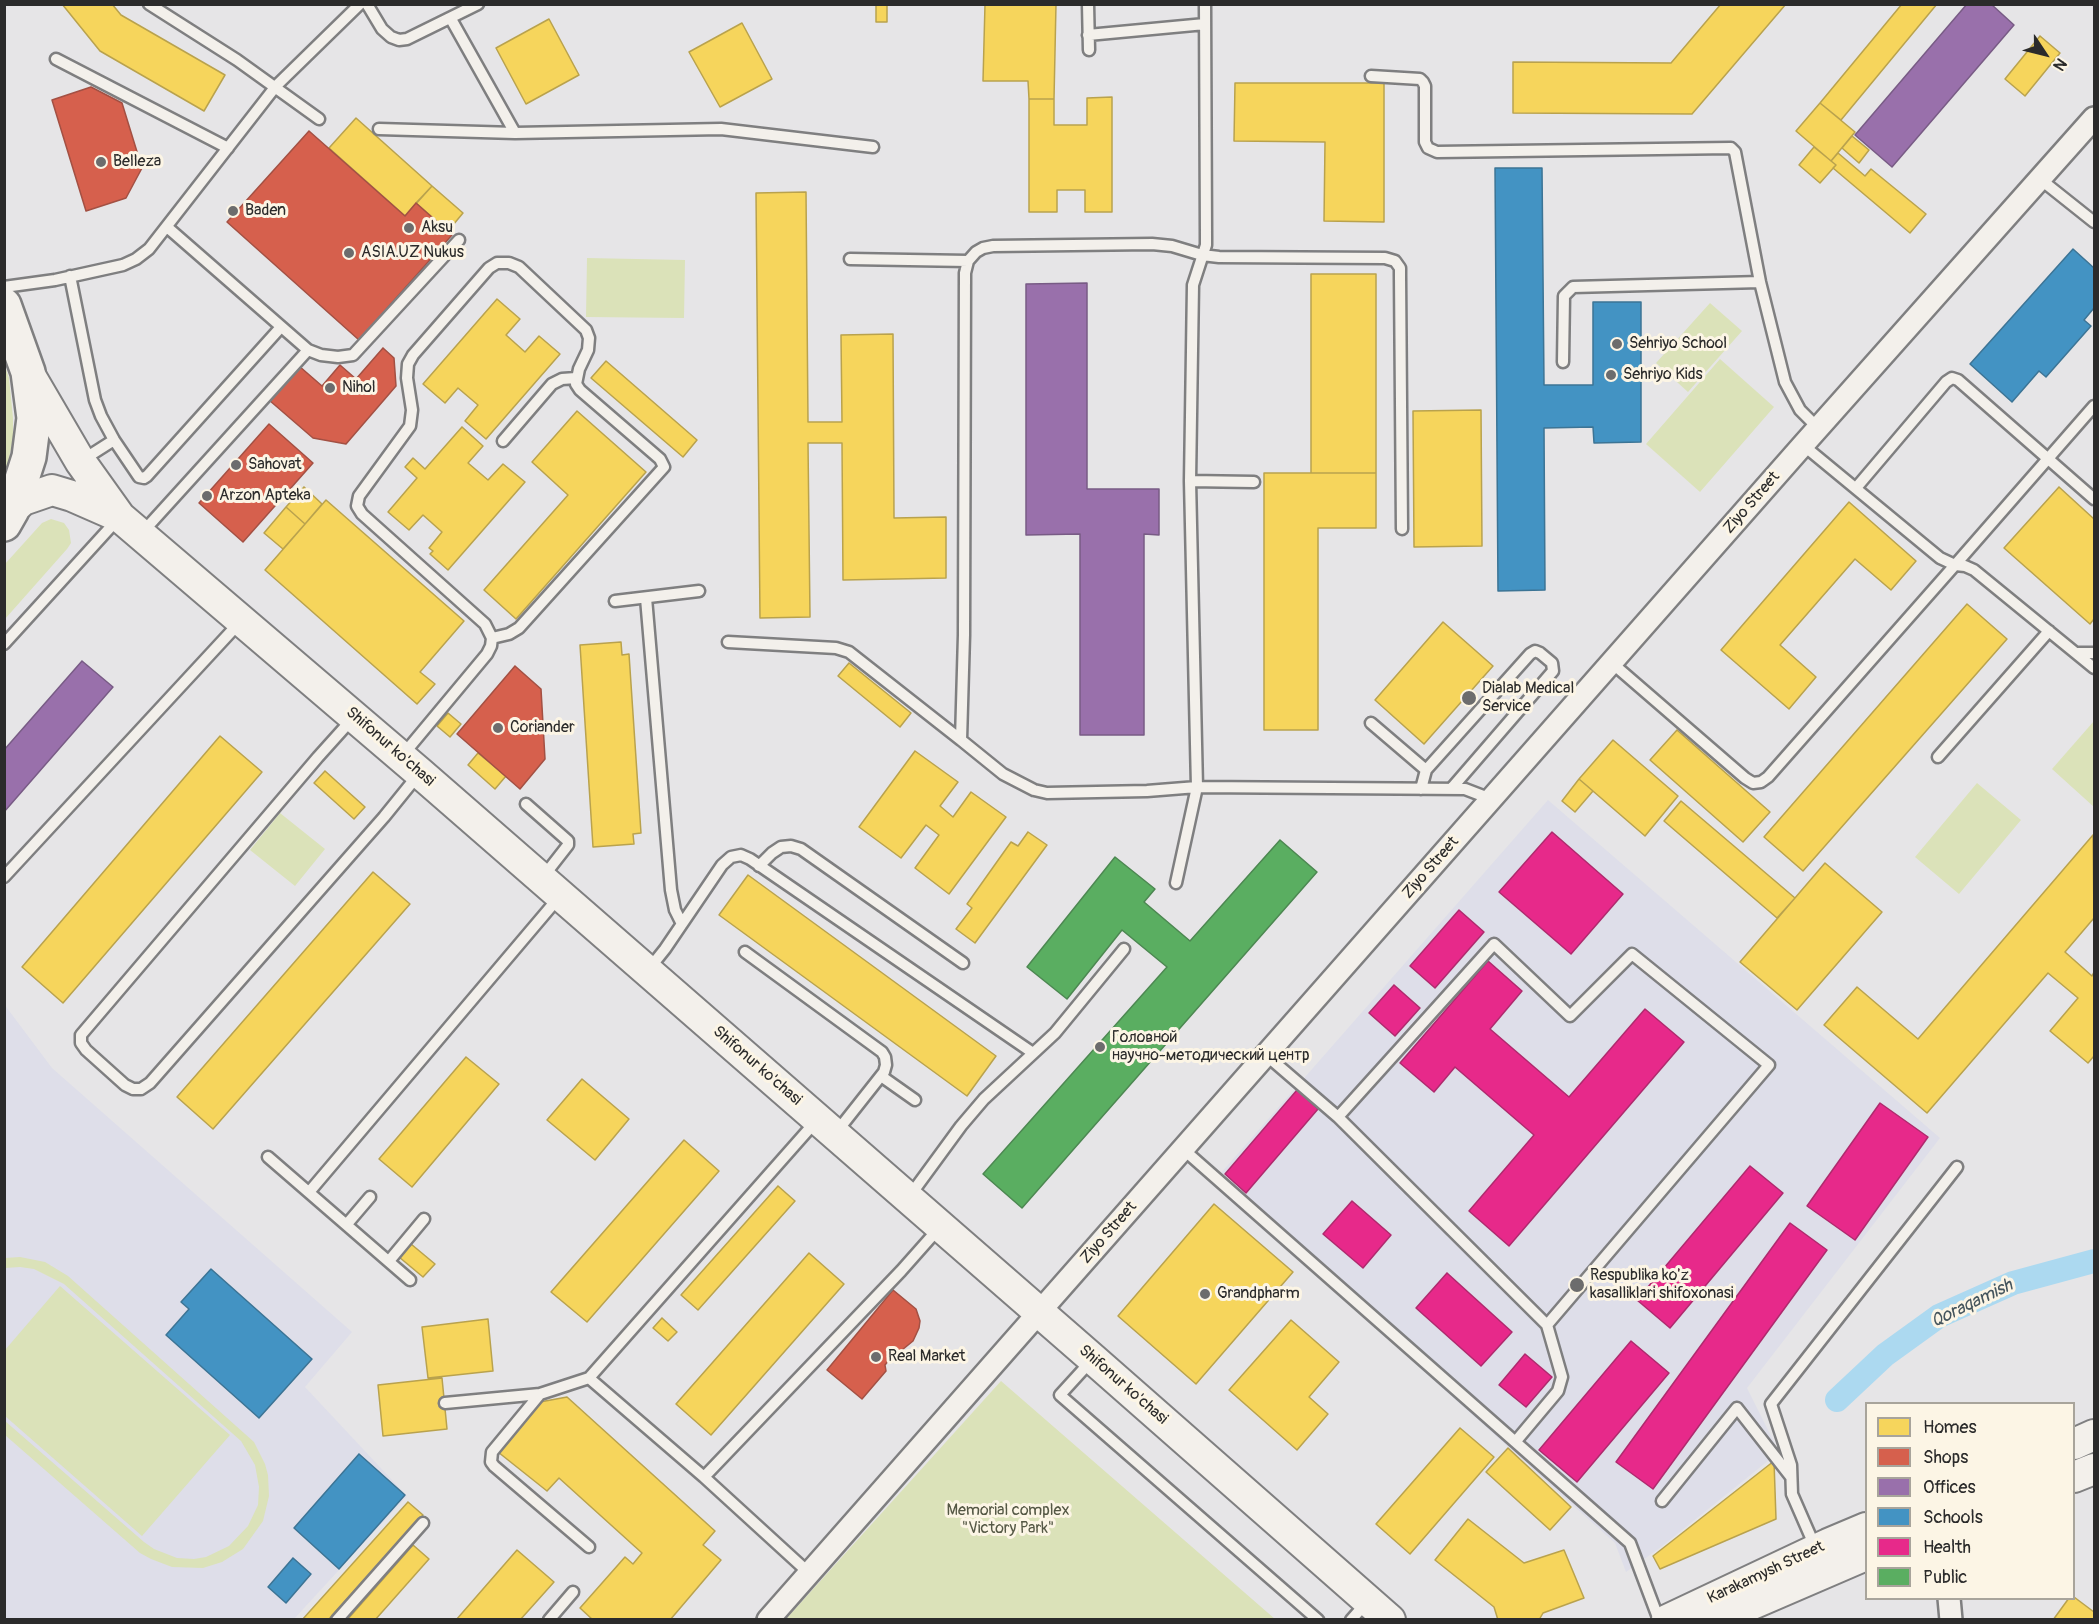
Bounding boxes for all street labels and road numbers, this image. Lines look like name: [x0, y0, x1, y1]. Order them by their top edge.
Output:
street label: Ziyo Street: [1720, 468, 1784, 538]
street label: Shifonur ko'chasi: [342, 703, 438, 791]
street label: Ziyo Street: [1399, 833, 1463, 903]
street label: Shifonur ko'chasi: [709, 1022, 805, 1110]
street label: Ziyo Street: [1077, 1198, 1141, 1268]
street label: Shifonur ko'chasi: [1075, 1341, 1171, 1429]
street label: Karakamysh Street: [1704, 1537, 1828, 1609]

